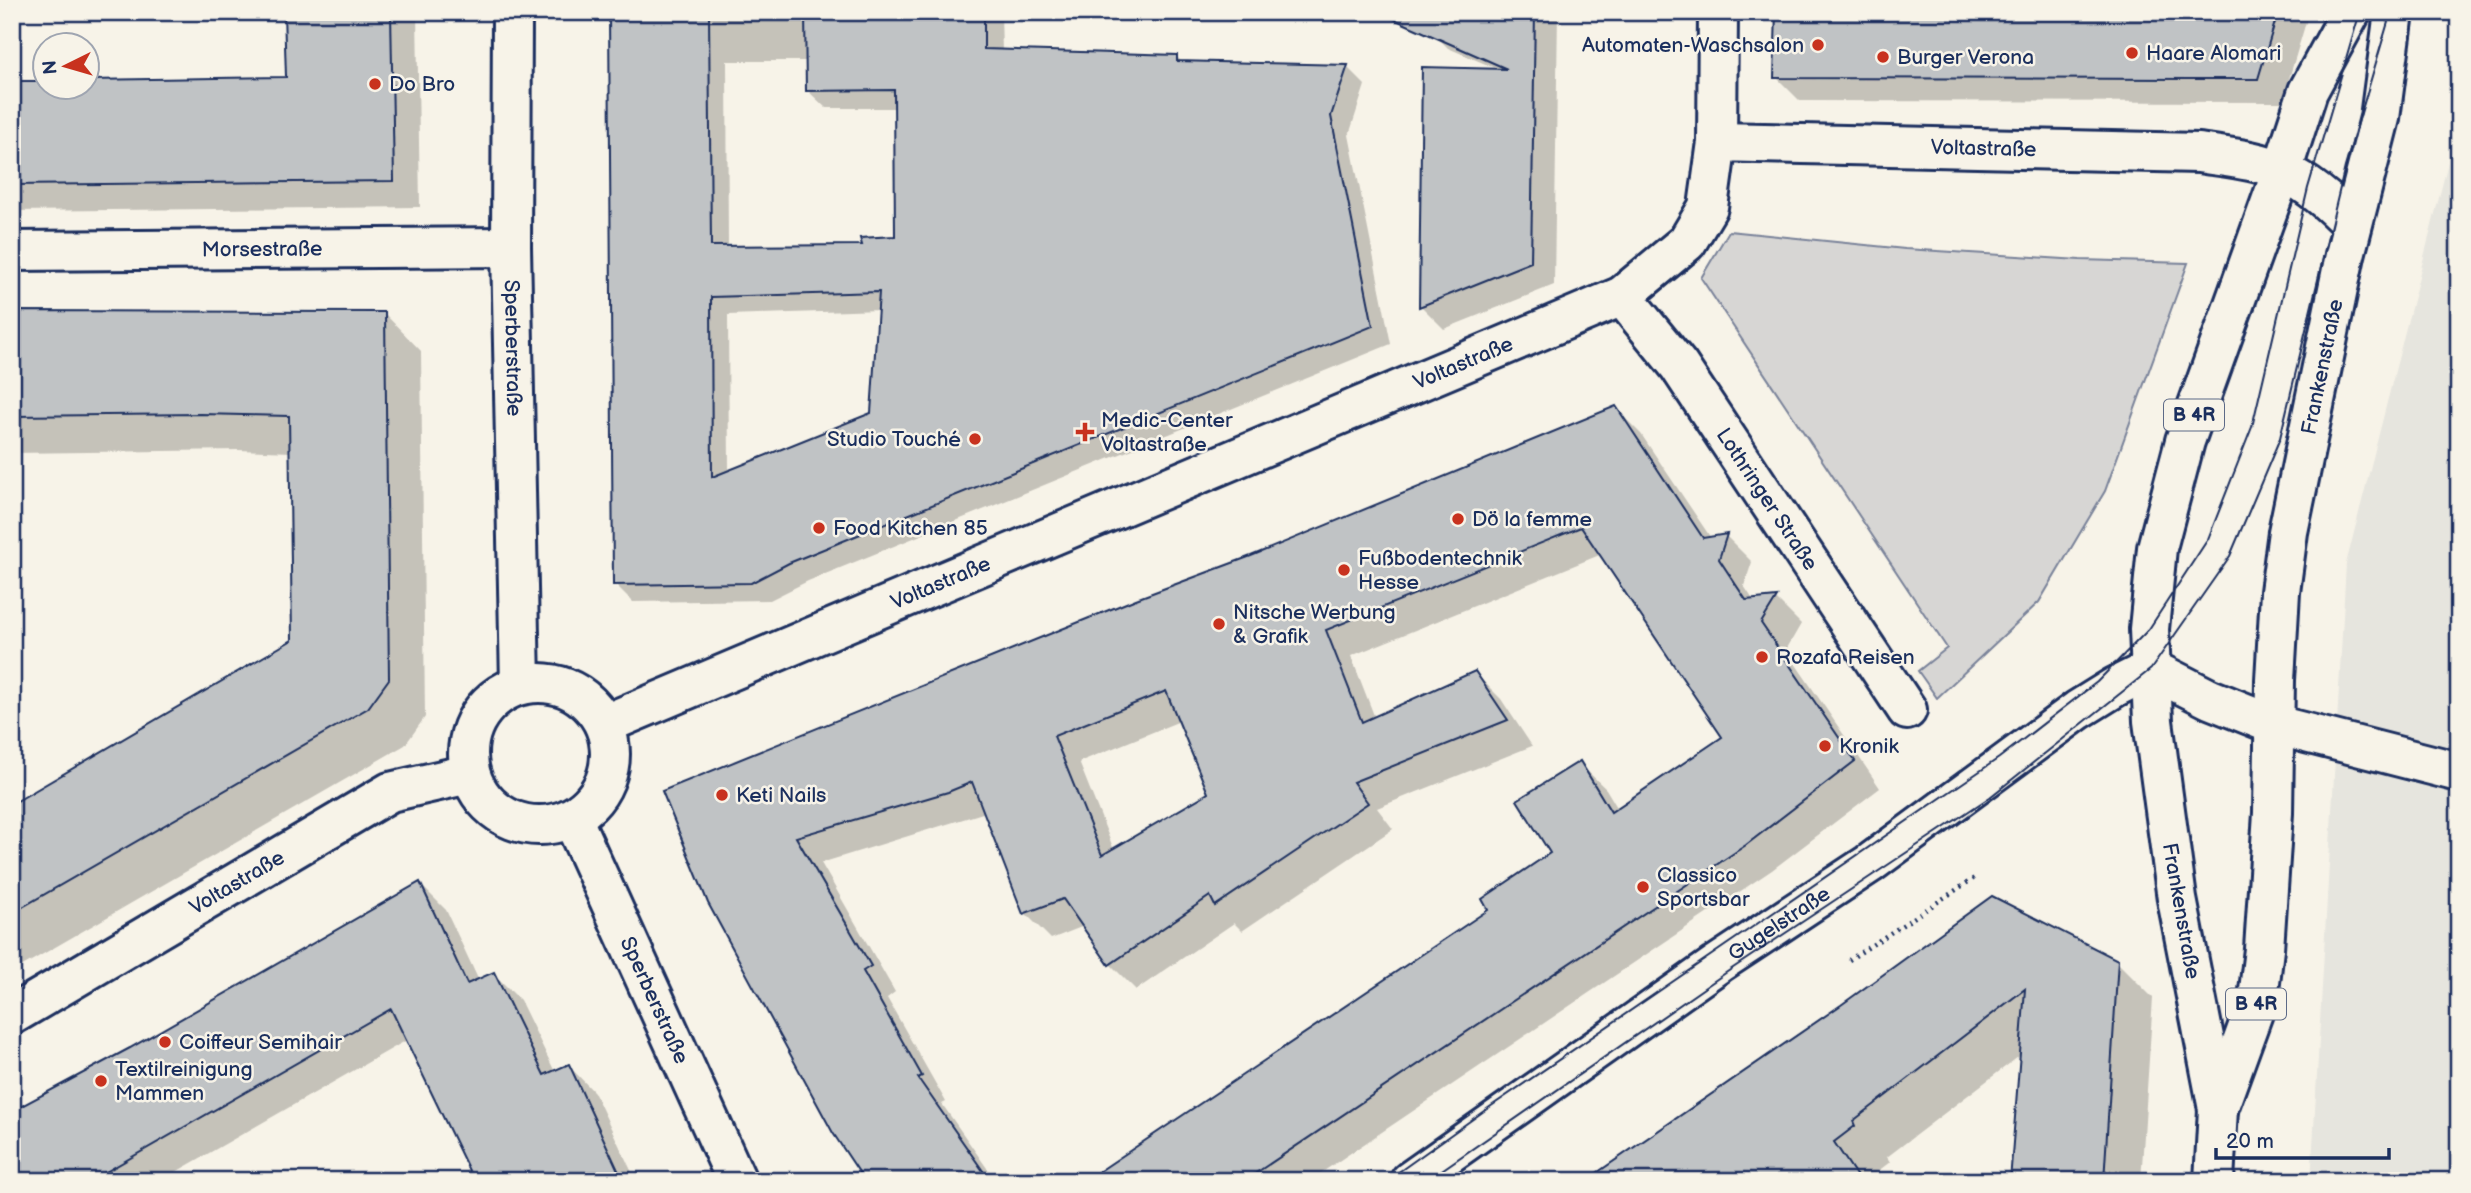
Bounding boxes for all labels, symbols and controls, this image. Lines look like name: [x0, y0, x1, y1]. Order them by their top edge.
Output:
north arrow: [32, 32, 102, 102]
place label: Automaten-Waschsalon: [1582, 33, 1804, 58]
marker: Automaten-Waschsalon: [1810, 37, 1826, 53]
place label: Haare Alomari: [2146, 41, 2281, 66]
place label: Burger Verona: [1897, 45, 2034, 70]
marker: Haare Alomari: [2124, 45, 2140, 61]
marker: Burger Verona: [1875, 49, 1891, 65]
text: N: [38, 59, 63, 75]
place label: Do Bro: [389, 72, 455, 97]
marker: Do Bro: [367, 76, 383, 92]
street label: Voltastraße: [1930, 134, 2037, 162]
street label: Morsestraße: [202, 236, 322, 262]
street label: Sperberstraße: [499, 279, 527, 417]
street label: Frankenstraße: [2296, 297, 2348, 437]
street label: Voltastraße: [1410, 331, 1517, 395]
road number: B 4R: [2164, 400, 2224, 430]
place label: Medic-Center Voltastraße: [1101, 408, 1233, 457]
marker: Medic-Center Voltastraße: [1075, 422, 1095, 442]
street label: Lothringer Straße: [1711, 423, 1823, 575]
place label: Studio Touché: [827, 427, 961, 452]
marker: Studio Touché: [967, 431, 983, 447]
place label: Dö la femme: [1472, 507, 1592, 532]
marker: Dö la femme: [1450, 511, 1466, 527]
place label: Food Kitchen 85: [833, 516, 988, 541]
marker: Food Kitchen 85: [811, 520, 827, 536]
place label: Fußbodentechnik Hesse: [1358, 546, 1523, 595]
street label: Voltastraße: [887, 551, 994, 615]
marker: Fußbodentechnik Hesse: [1336, 562, 1352, 578]
place label: Nitsche Werbung & Grafik: [1233, 600, 1396, 649]
marker: Nitsche Werbung & Grafik: [1211, 616, 1227, 632]
place label: Rozafa Reisen: [1776, 645, 1915, 670]
marker: Rozafa Reisen: [1754, 649, 1770, 665]
place label: Kronik: [1839, 734, 1899, 759]
marker: Kronik: [1817, 738, 1833, 754]
place label: Keti Nails: [736, 783, 826, 808]
marker: Keti Nails: [714, 787, 730, 803]
street label: Frankenstraße: [2157, 841, 2205, 981]
street label: Voltastraße: [185, 845, 289, 920]
place label: Classico Sportsbar: [1657, 863, 1750, 912]
marker: Classico Sportsbar: [1635, 879, 1651, 895]
street label: Gugelstraße: [1723, 881, 1835, 966]
street label: Sperberstraße: [615, 933, 694, 1068]
road number: B 4R: [2226, 988, 2286, 1020]
place label: Coiffeur Semihair: [179, 1030, 342, 1055]
marker: Coiffeur Semihair: [157, 1034, 173, 1050]
place label: Textilreinigung Mammen: [115, 1057, 253, 1106]
marker: Textilreinigung Mammen: [93, 1073, 109, 1089]
scale bar: [2216, 1116, 2389, 1160]
text: 20 m: [2226, 1129, 2274, 1154]

